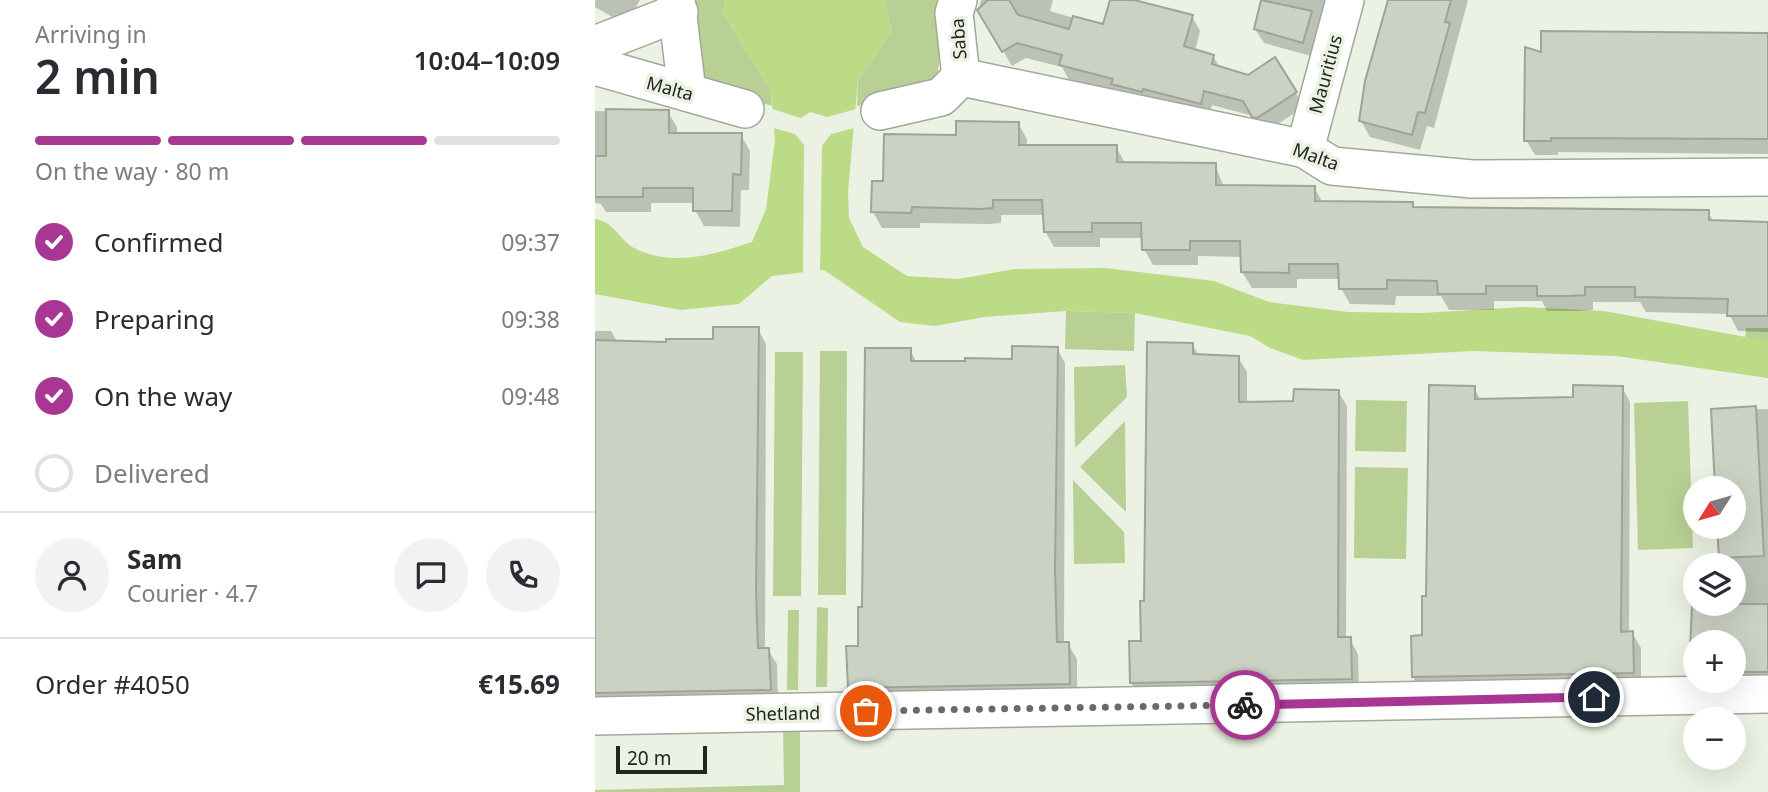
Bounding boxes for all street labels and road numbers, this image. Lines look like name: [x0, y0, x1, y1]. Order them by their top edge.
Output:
street label: Saba: [945, 18, 971, 60]
street label: Mauritius: [1303, 32, 1347, 116]
street label: Malta: [644, 70, 696, 106]
street label: Malta: [1289, 137, 1343, 175]
street label: Shetland: [745, 700, 821, 726]

